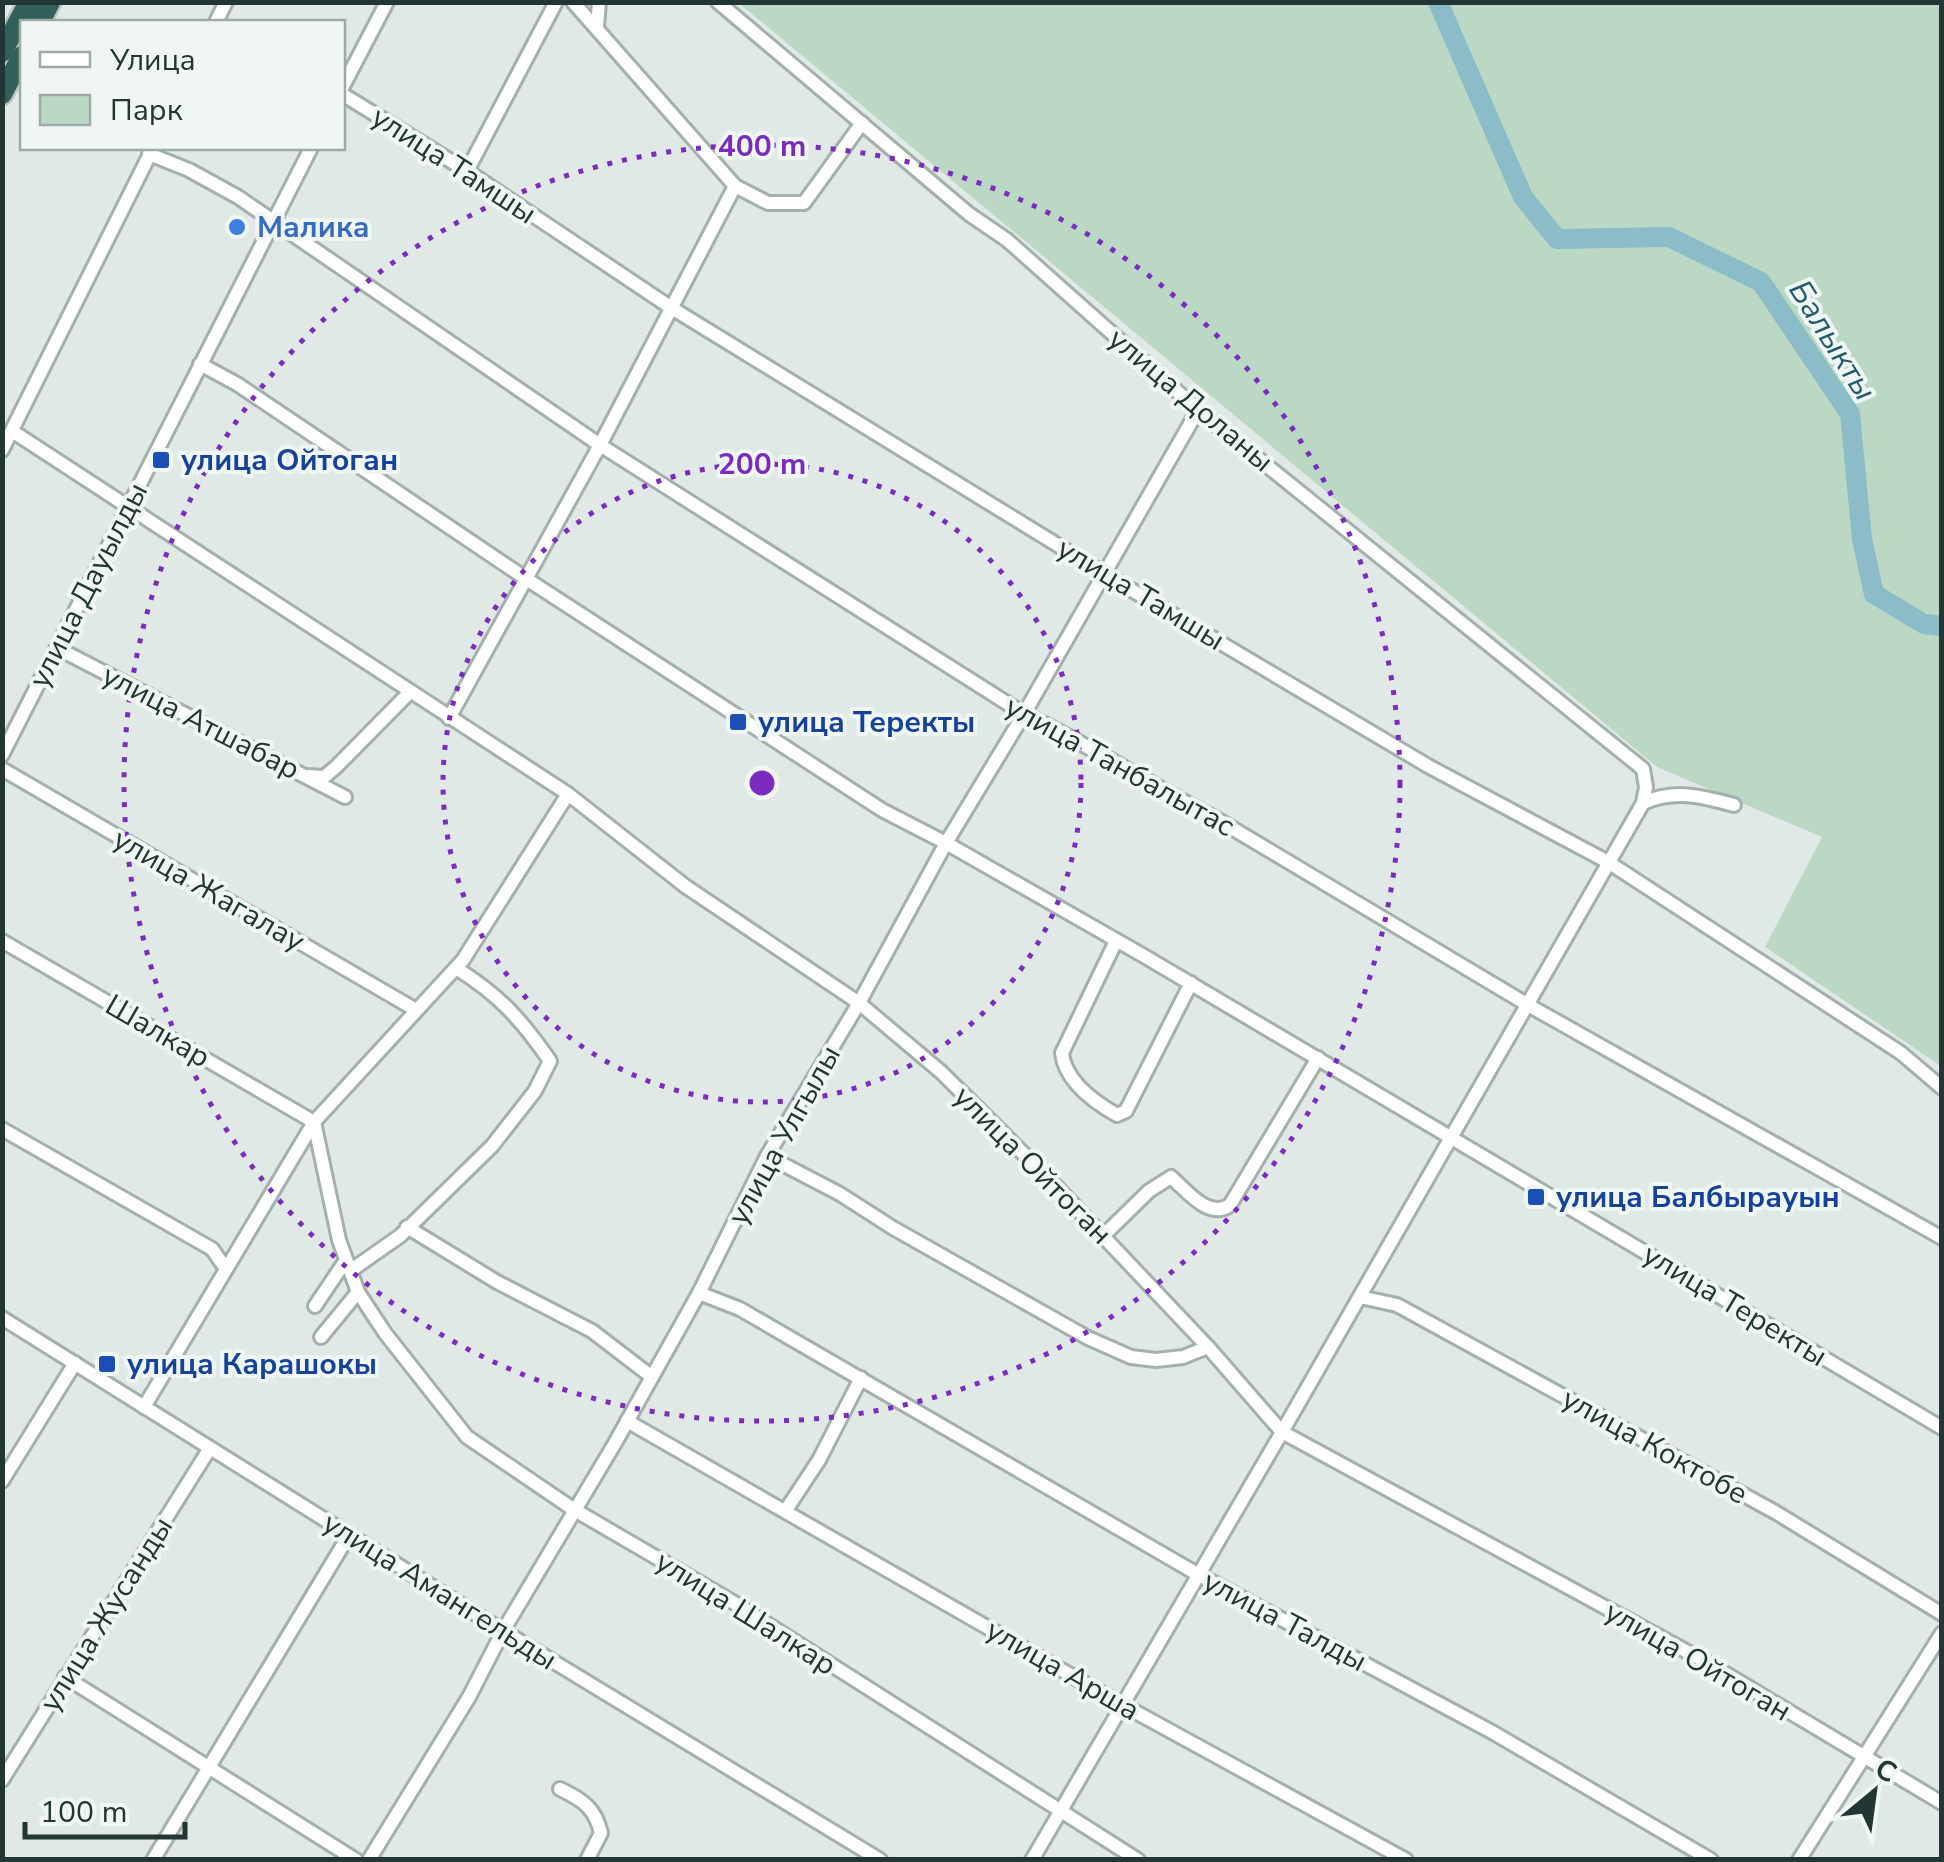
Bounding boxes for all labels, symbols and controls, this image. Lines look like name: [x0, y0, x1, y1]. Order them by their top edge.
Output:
legend: [20, 20, 345, 150]
text: Улица: [109, 40, 196, 81]
text: Парк: [110, 90, 183, 131]
street label: улица Тамшы: [363, 97, 544, 234]
text: 400 m: [718, 126, 806, 167]
place label: Малика: [257, 207, 370, 248]
marker: Малика: [226, 216, 248, 238]
water label: Балыкты: [1779, 272, 1886, 409]
street label: улица Доланы: [1099, 319, 1282, 482]
place label: улица Ойтоган: [181, 440, 398, 481]
text: 200 m: [718, 444, 806, 485]
marker: улица Ойтоган: [150, 449, 172, 471]
street label: улица Дауылды: [19, 476, 158, 695]
street label: улица Тамшы: [1049, 528, 1232, 661]
street label: улица Атшабар: [95, 655, 307, 790]
street label: улица Танбалытас: [997, 686, 1242, 847]
place label: улица Теректы: [758, 702, 975, 743]
marker: улица Теректы: [727, 711, 749, 733]
centre of rings: [744, 765, 780, 801]
street label: улица Жагалау: [105, 819, 312, 962]
street label: Шалкар: [98, 985, 218, 1078]
street label: улица Улгылы: [718, 1038, 851, 1232]
street label: улица Ойтоган: [944, 1077, 1121, 1254]
place label: улица Балбырауын: [1556, 1177, 1840, 1218]
marker: улица Балбырауын: [1525, 1186, 1547, 1208]
street label: улица Теректы: [1635, 1234, 1835, 1377]
place label: улица Карашокы: [127, 1344, 377, 1385]
marker: улица Карашокы: [96, 1353, 118, 1375]
street label: улица Коктобе: [1554, 1378, 1755, 1514]
street label: улица Амангельды: [315, 1503, 565, 1680]
street label: улица Жусанды: [30, 1509, 183, 1720]
street label: улица Шалкар: [647, 1541, 844, 1685]
street label: улица Талды: [1196, 1561, 1374, 1682]
street label: улица Ойтоган: [1597, 1591, 1798, 1731]
street label: улица Арша: [978, 1610, 1147, 1731]
north arrow: [1824, 1742, 1924, 1842]
text: С: [1868, 1750, 1903, 1792]
scale bar: [25, 1777, 185, 1839]
text: 100 m: [40, 1792, 127, 1833]

